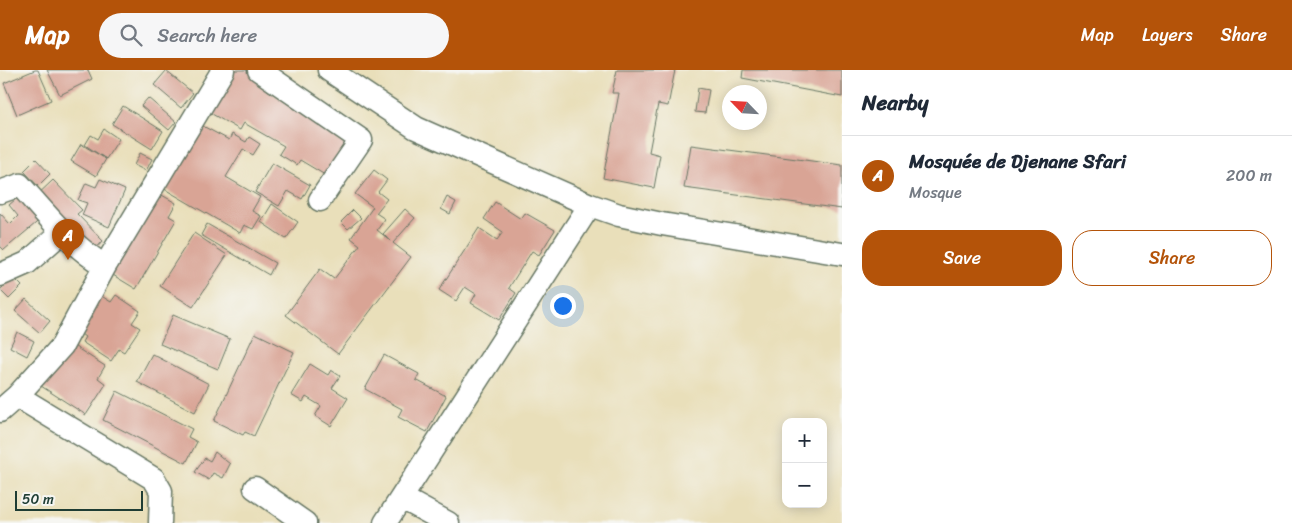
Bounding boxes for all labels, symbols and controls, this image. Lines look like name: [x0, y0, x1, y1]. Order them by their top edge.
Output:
search box: [99, 13, 449, 58]
text: Map: [25, 14, 69, 56]
text: Search here: [157, 19, 257, 52]
text: Map: [1081, 19, 1114, 51]
text: Layers: [1142, 19, 1193, 51]
text: Share: [1221, 19, 1267, 51]
icon: search: [117, 21, 145, 49]
text: Nearby: [862, 84, 928, 122]
north arrow: [722, 85, 767, 130]
text: Mosquée de Djenane Sfari: [909, 145, 1126, 178]
text: A: [873, 161, 883, 190]
text: 200 m: [1226, 161, 1272, 190]
text: Mosque: [909, 178, 962, 207]
pin: A: [52, 219, 84, 260]
button: Save: [862, 230, 1062, 286]
button: Share: [1072, 230, 1272, 286]
your location: [550, 293, 576, 319]
map controls: [782, 418, 827, 508]
button: +: [782, 418, 827, 463]
button: −: [782, 463, 827, 508]
text: 50 m: [22, 487, 54, 512]
scale bar: [15, 488, 142, 511]

